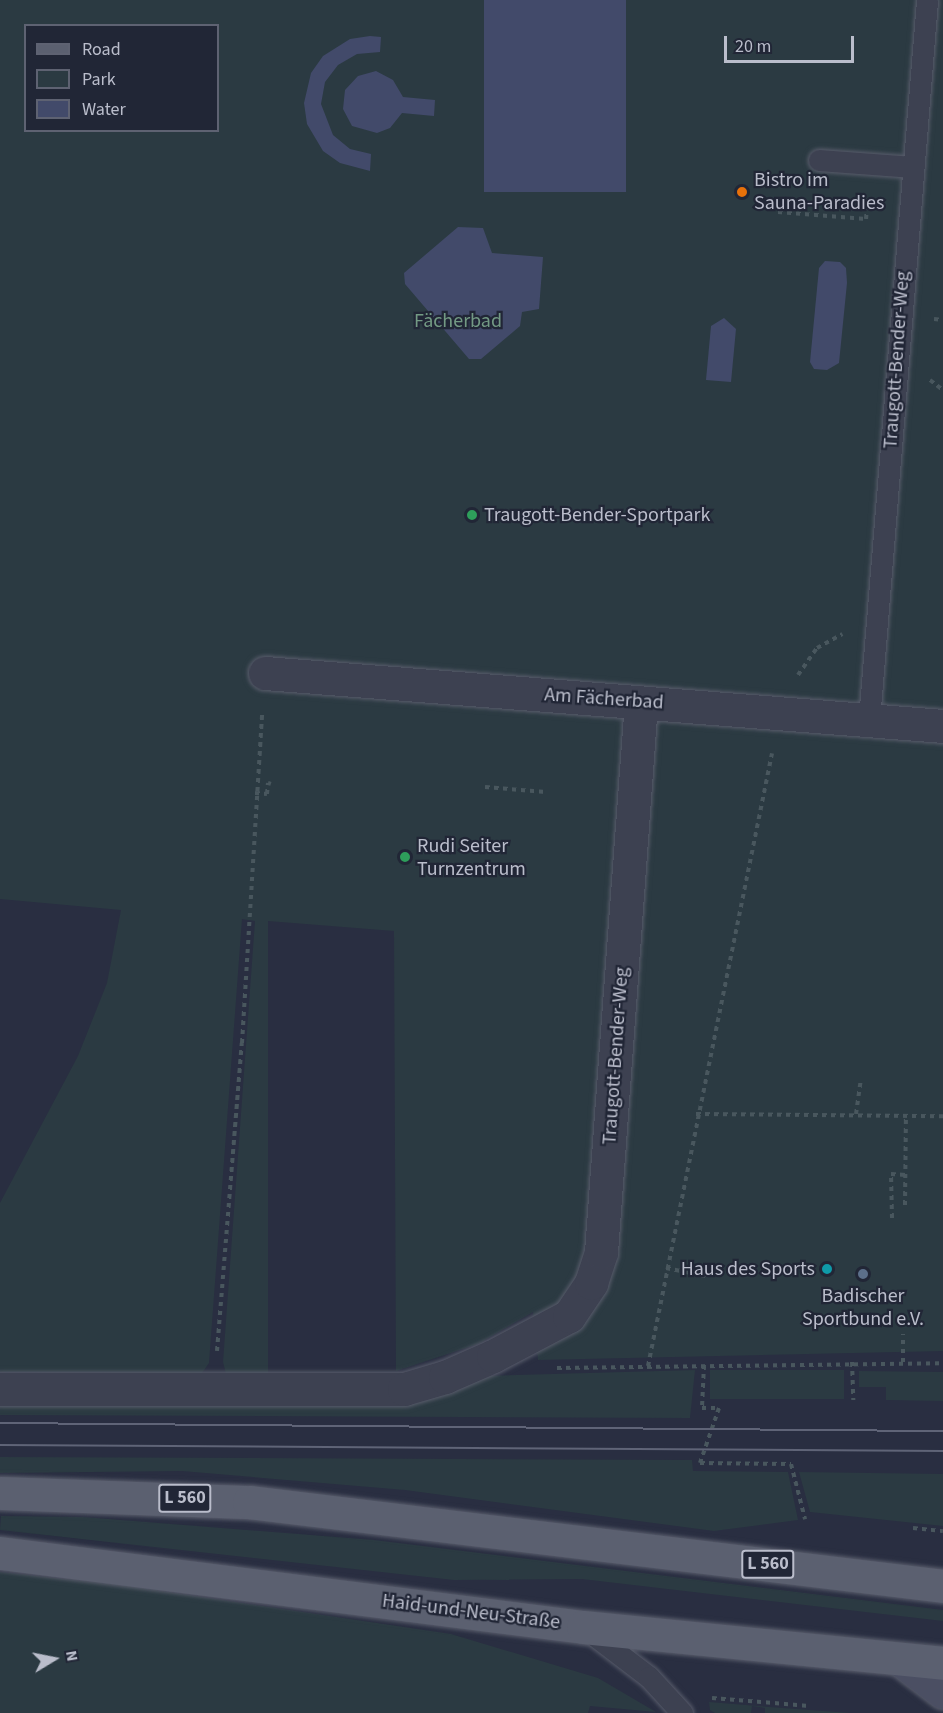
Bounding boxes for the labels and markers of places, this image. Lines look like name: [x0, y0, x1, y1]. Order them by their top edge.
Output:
place label: Bistro im Sauna-Paradies: [754, 168, 884, 215]
marker: Bistro im Sauna-Paradies: [735, 185, 749, 199]
place label: Traugott-Bender-Sportpark: [484, 503, 710, 527]
marker: Traugott-Bender-Sportpark: [465, 508, 479, 522]
place label: Rudi Seiter Turnzentrum: [417, 834, 526, 881]
marker: Rudi Seiter Turnzentrum: [398, 850, 412, 864]
place label: Haus des Sports: [681, 1257, 815, 1281]
marker: Haus des Sports: [820, 1262, 834, 1276]
marker: Badischer Sportbund e.V.: [856, 1267, 870, 1281]
place label: Badischer Sportbund e.V.: [802, 1284, 924, 1331]

